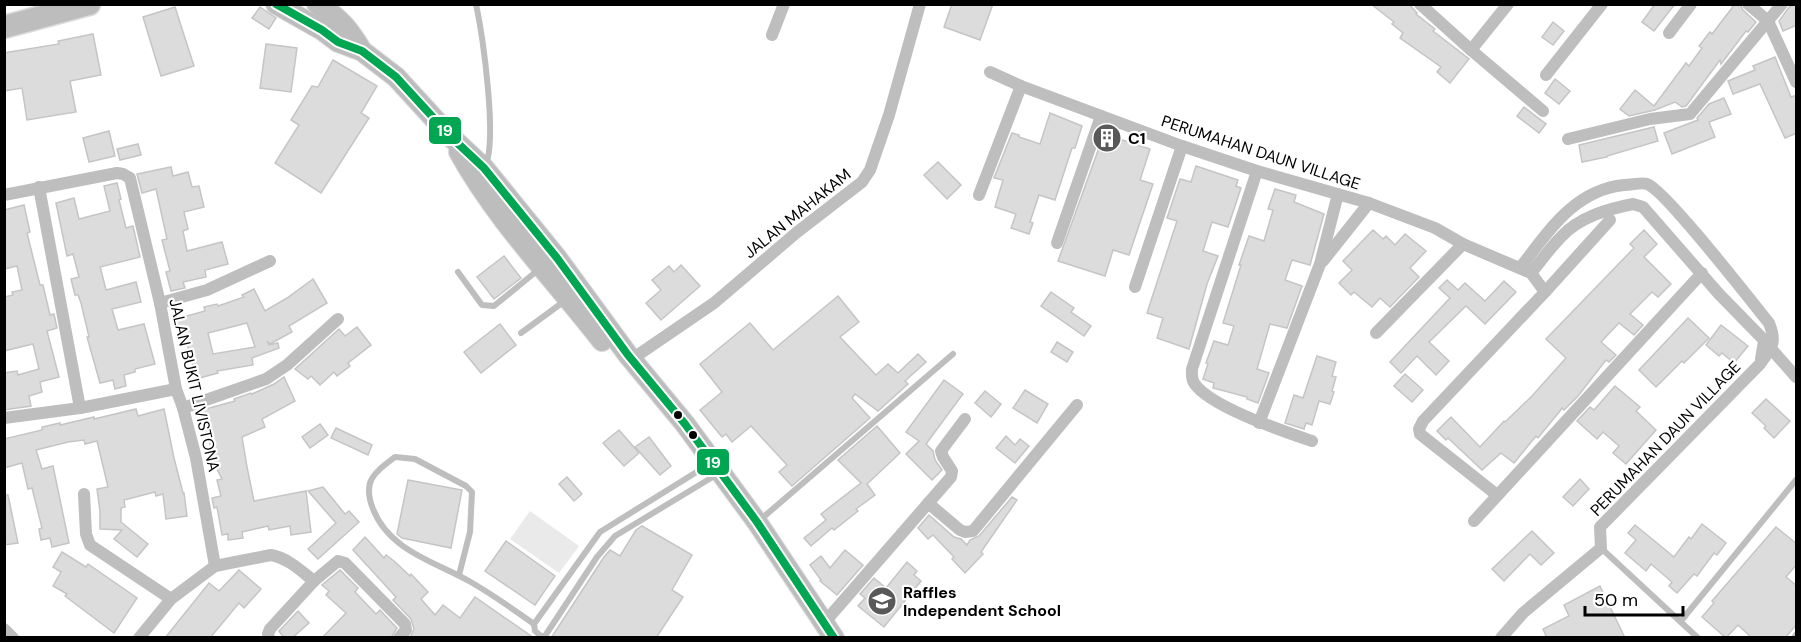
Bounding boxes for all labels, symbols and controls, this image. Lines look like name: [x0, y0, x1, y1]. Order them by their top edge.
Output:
street label: PERUMAHAN DAUN VILLAGE: [1159, 110, 1363, 195]
line badge: 19: [428, 116, 462, 145]
text: 19: [437, 120, 453, 141]
building icon: C1: [1091, 122, 1123, 154]
place label: C1: [1128, 128, 1146, 149]
street label: JALAN MAHAKAM: [740, 164, 855, 263]
street label: JALAN BUKIT LIVISTONA: [164, 296, 225, 474]
street label: PERUMAHAN DAUN VILLAGE: [1586, 356, 1745, 520]
unlabelled marker: [672, 409, 684, 421]
unlabelled marker: [687, 429, 699, 441]
line badge: 19: [696, 448, 730, 476]
text: 19: [705, 452, 721, 473]
scale bar: [1585, 579, 1682, 617]
place label: Raffles Independent School: [903, 582, 1061, 621]
school or university icon: Raffles Independent School: [866, 585, 898, 617]
text: 50 m: [1594, 588, 1638, 612]

